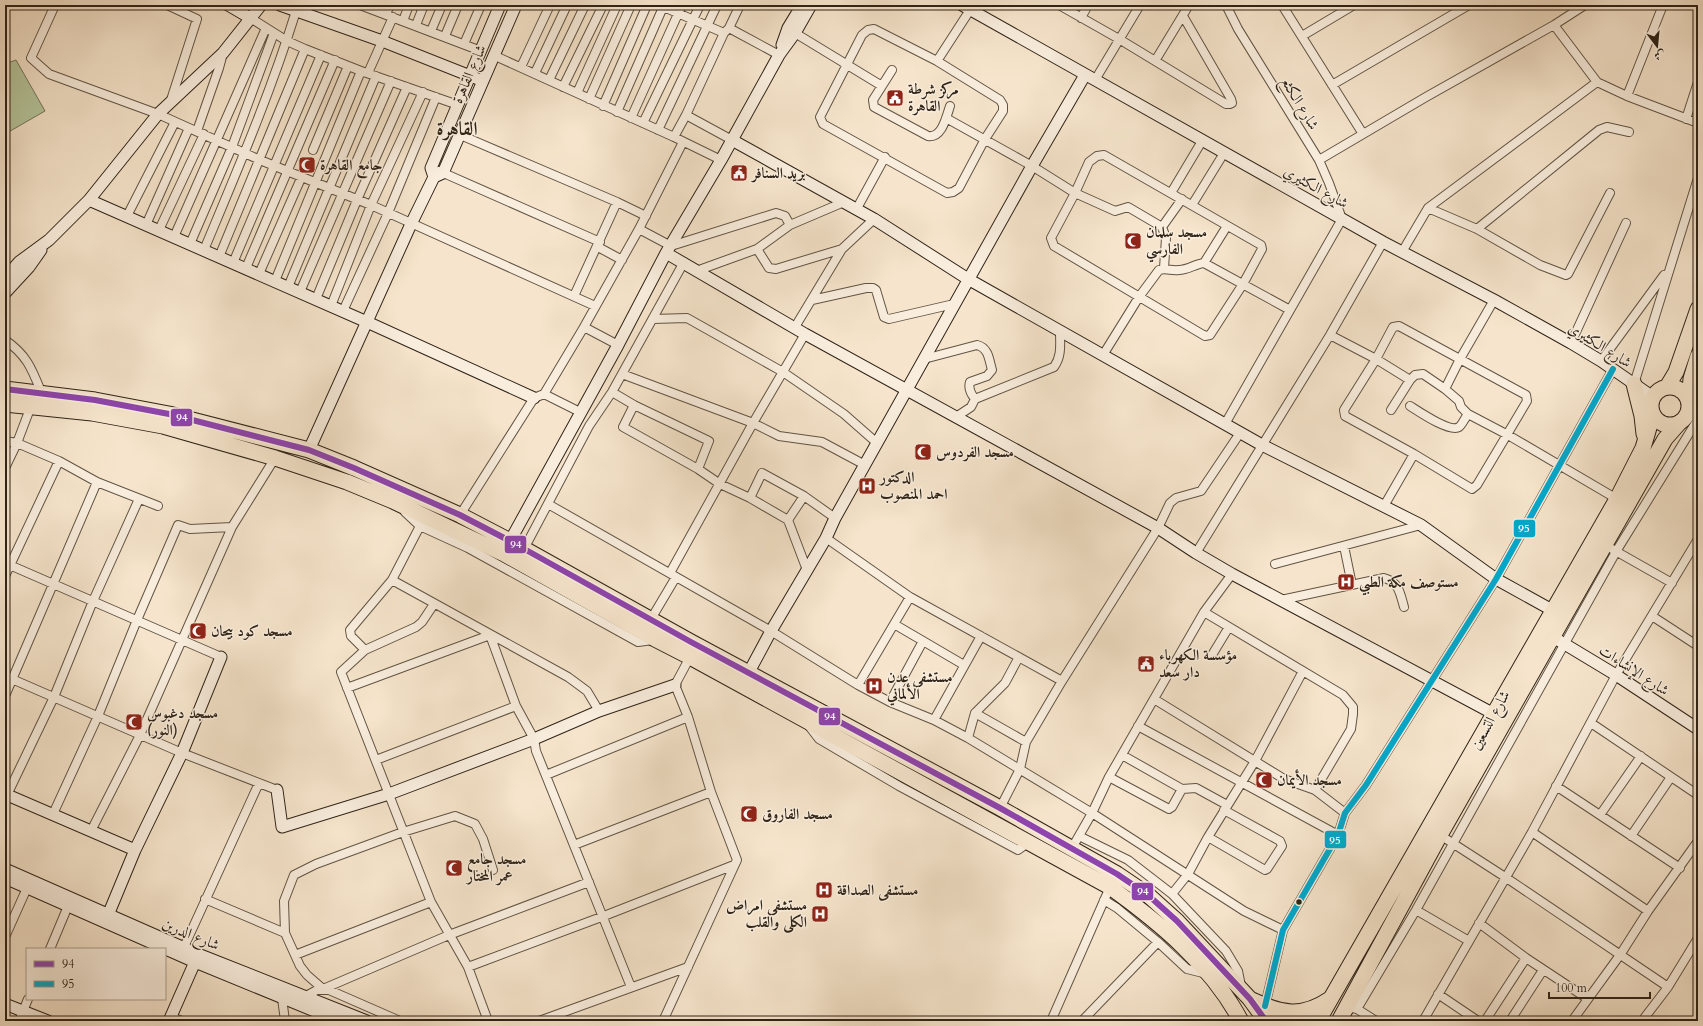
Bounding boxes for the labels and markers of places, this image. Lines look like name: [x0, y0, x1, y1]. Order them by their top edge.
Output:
place label: مركز شرطة القاهرة: [908, 79, 959, 116]
public building icon: مركز شرطة القاهرة: [885, 88, 905, 108]
mosque icon: جامع القاهرة: [297, 155, 317, 175]
place label: جامع القاهرة: [320, 155, 382, 179]
public building icon: بريد السنافر: [729, 163, 749, 183]
place label: بريد السنافر: [750, 163, 806, 183]
place label: مسجد سلمان الفارسي: [1146, 222, 1207, 263]
mosque icon: مسجد سلمان الفارسي: [1123, 231, 1143, 251]
mosque icon: مسجد الفردوس: [913, 442, 933, 462]
place label: مسجد الفردوس: [936, 442, 1014, 462]
place label: الدكتور احمد المنصوب: [878, 467, 947, 504]
hospital icon: الدكتور احمد المنصوب: [857, 476, 877, 496]
hospital icon: مستوصف مكة الطبي: [1336, 572, 1356, 592]
place label: مستوصف مكة الطبي: [1359, 572, 1459, 596]
mosque icon: مسجد كود بيحان: [188, 621, 208, 641]
place label: مسجد كود بيحان: [211, 621, 293, 641]
place label: مؤسسة الكهرباء دار سعد: [1159, 645, 1237, 682]
public building icon: مؤسسة الكهرباء دار سعد: [1136, 654, 1156, 674]
place label: مستشفى عدن الألماني: [886, 667, 953, 706]
hospital icon: مستشفى عدن الألماني: [864, 676, 884, 696]
place label: مسجد دغبوس (النور): [147, 703, 218, 740]
mosque icon: مسجد دغبوس (النور): [124, 712, 144, 732]
place label: مسجد الأيمان: [1277, 769, 1342, 790]
mosque icon: مسجد الأيمان: [1254, 770, 1274, 790]
mosque icon: مسجد الفاروق: [739, 804, 759, 824]
place label: مسجد الفاروق: [762, 804, 833, 824]
place label: مسجد جامع عمر المختار: [465, 849, 526, 886]
mosque icon: مسجد جامع عمر المختار: [444, 858, 464, 878]
hospital icon: مستشفى الصداقة: [814, 880, 834, 900]
place label: مستشفى الصداقة: [837, 880, 918, 901]
place label: مستشفى امراض الكلى والقلب: [726, 895, 807, 934]
unlabelled marker: [1294, 897, 1304, 907]
hospital icon: مستشفى امراض الكلى والقلب: [810, 904, 830, 924]

